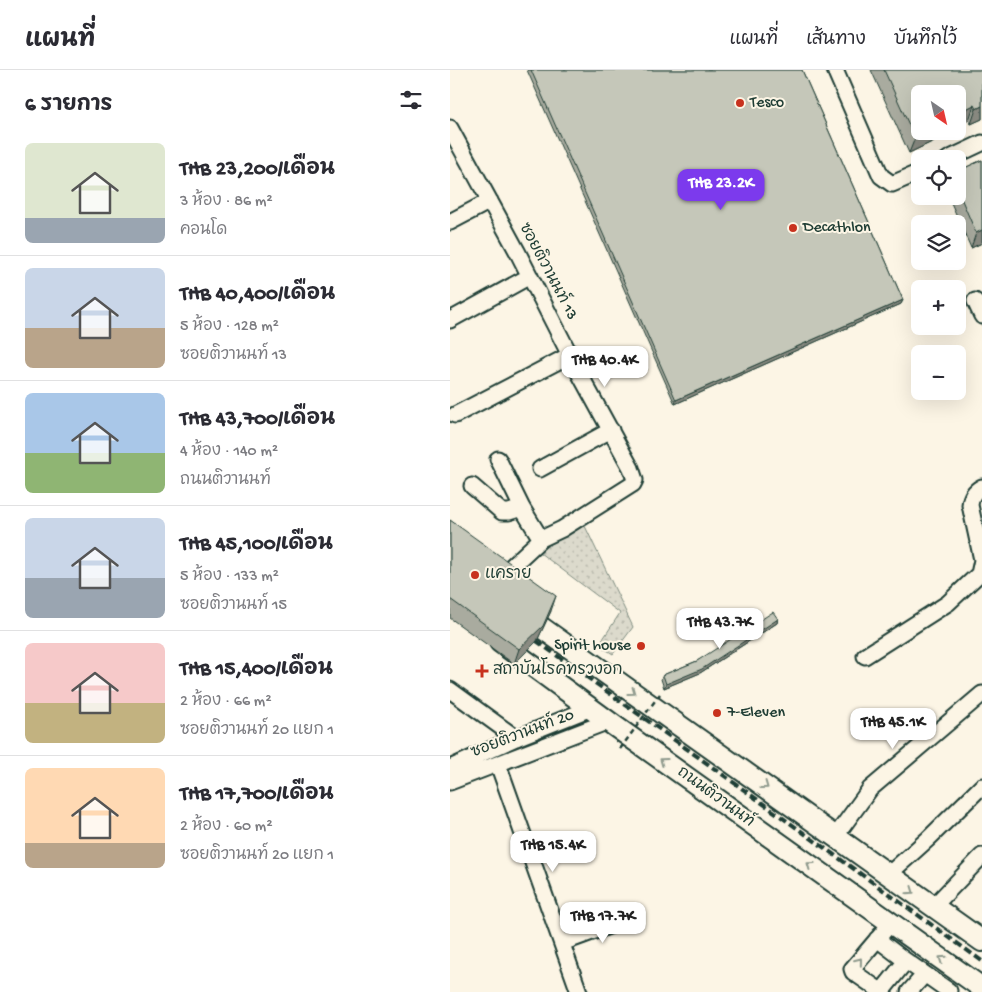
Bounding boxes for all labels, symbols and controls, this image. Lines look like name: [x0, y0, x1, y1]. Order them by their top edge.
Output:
text: แผนที่: [25, 27, 95, 56]
text: แผนที่: [730, 30, 778, 51]
text: เส้นทาง: [806, 30, 866, 51]
text: บันทึกไว้: [894, 30, 957, 51]
north arrow: [911, 85, 966, 140]
map controls: [911, 85, 966, 400]
icon: filters: [397, 86, 425, 114]
text: 6 รายการ: [25, 94, 112, 119]
place label: Tesco: [749, 94, 784, 113]
marker: Tesco: [734, 97, 746, 109]
button: locate: [911, 150, 966, 205]
text: THB 23,200/เดือน: [180, 158, 335, 183]
icon: home: [65, 163, 125, 223]
pin: THB 23.2K: [664, 168, 778, 211]
text: THB 23.2K: [688, 175, 754, 194]
text: 3 ห้อง · 86 m²: [180, 193, 273, 212]
button: layers: [911, 215, 966, 270]
street label: ซอยติวานนท์ 13: [514, 218, 585, 324]
place label: Decathlon: [802, 219, 871, 238]
text: คอนโด: [180, 222, 227, 241]
marker: Decathlon: [787, 222, 799, 234]
button: +: [911, 280, 966, 335]
text: THB 40,400/เดือน: [180, 283, 335, 308]
icon: home: [65, 288, 125, 348]
text: 5 ห้อง · 128 m²: [180, 318, 279, 337]
button: −: [911, 345, 966, 400]
pin: THB 40.4K: [548, 346, 662, 388]
text: ซอยติวานนท์ 13: [180, 347, 287, 366]
text: THB 40.4K: [572, 352, 638, 371]
text: THB 43,700/เดือน: [180, 408, 335, 433]
icon: home: [65, 413, 125, 473]
text: 4 ห้อง · 140 m²: [180, 443, 278, 462]
text: ถนนติวานนท์: [180, 472, 271, 491]
text: THB 45,100/เดือน: [180, 533, 333, 558]
icon: home: [65, 538, 125, 598]
place label: แคราย: [485, 566, 532, 585]
text: 5 ห้อง · 133 m²: [180, 568, 279, 587]
marker: แคราย: [469, 569, 481, 581]
text: ซอยติวานนท์ 15: [180, 597, 287, 616]
pin: THB 43.7K: [663, 608, 777, 650]
text: THB 43.7K: [687, 614, 753, 633]
place label: Spirit house: [554, 637, 632, 656]
marker: Spirit house: [635, 640, 647, 652]
place label: สถาบันโรคทรวงอก: [493, 657, 623, 681]
text: THB 15,400/เดือน: [180, 658, 333, 683]
icon: home: [65, 663, 125, 723]
marker: สถาบันโรคทรวงอก: [475, 664, 489, 678]
one-way arrow: [627, 686, 636, 695]
text: 2 ห้อง · 66 m²: [180, 693, 272, 712]
street label: ซอยติวานนท์ 20: [467, 702, 577, 763]
place label: 7-Eleven: [726, 704, 785, 723]
marker: 7-Eleven: [711, 707, 723, 719]
pin: THB 45.1K: [836, 708, 950, 750]
text: THB 45.1K: [861, 714, 925, 733]
text: ซอยติวานนท์ 20 แยก 1: [180, 722, 334, 741]
one-way arrow: [660, 757, 669, 767]
street label: ถนนติวานนท์: [673, 760, 760, 833]
one-way arrow: [759, 780, 769, 789]
text: THB 17,700/เดือน: [180, 783, 334, 808]
icon: home: [65, 788, 125, 848]
text: 2 ห้อง · 60 m²: [180, 818, 273, 837]
pin: THB 15.4K: [496, 830, 610, 873]
text: THB 15.4K: [521, 837, 585, 856]
text: ซอยติวานนท์ 20 แยก 1: [180, 847, 334, 866]
one-way arrow: [807, 863, 816, 871]
one-way arrow: [905, 885, 915, 894]
pin: THB 17.7K: [546, 902, 660, 944]
text: THB 17.7K: [571, 908, 635, 927]
one-way arrow: [938, 956, 948, 965]
one-way arrow: [853, 958, 861, 967]

